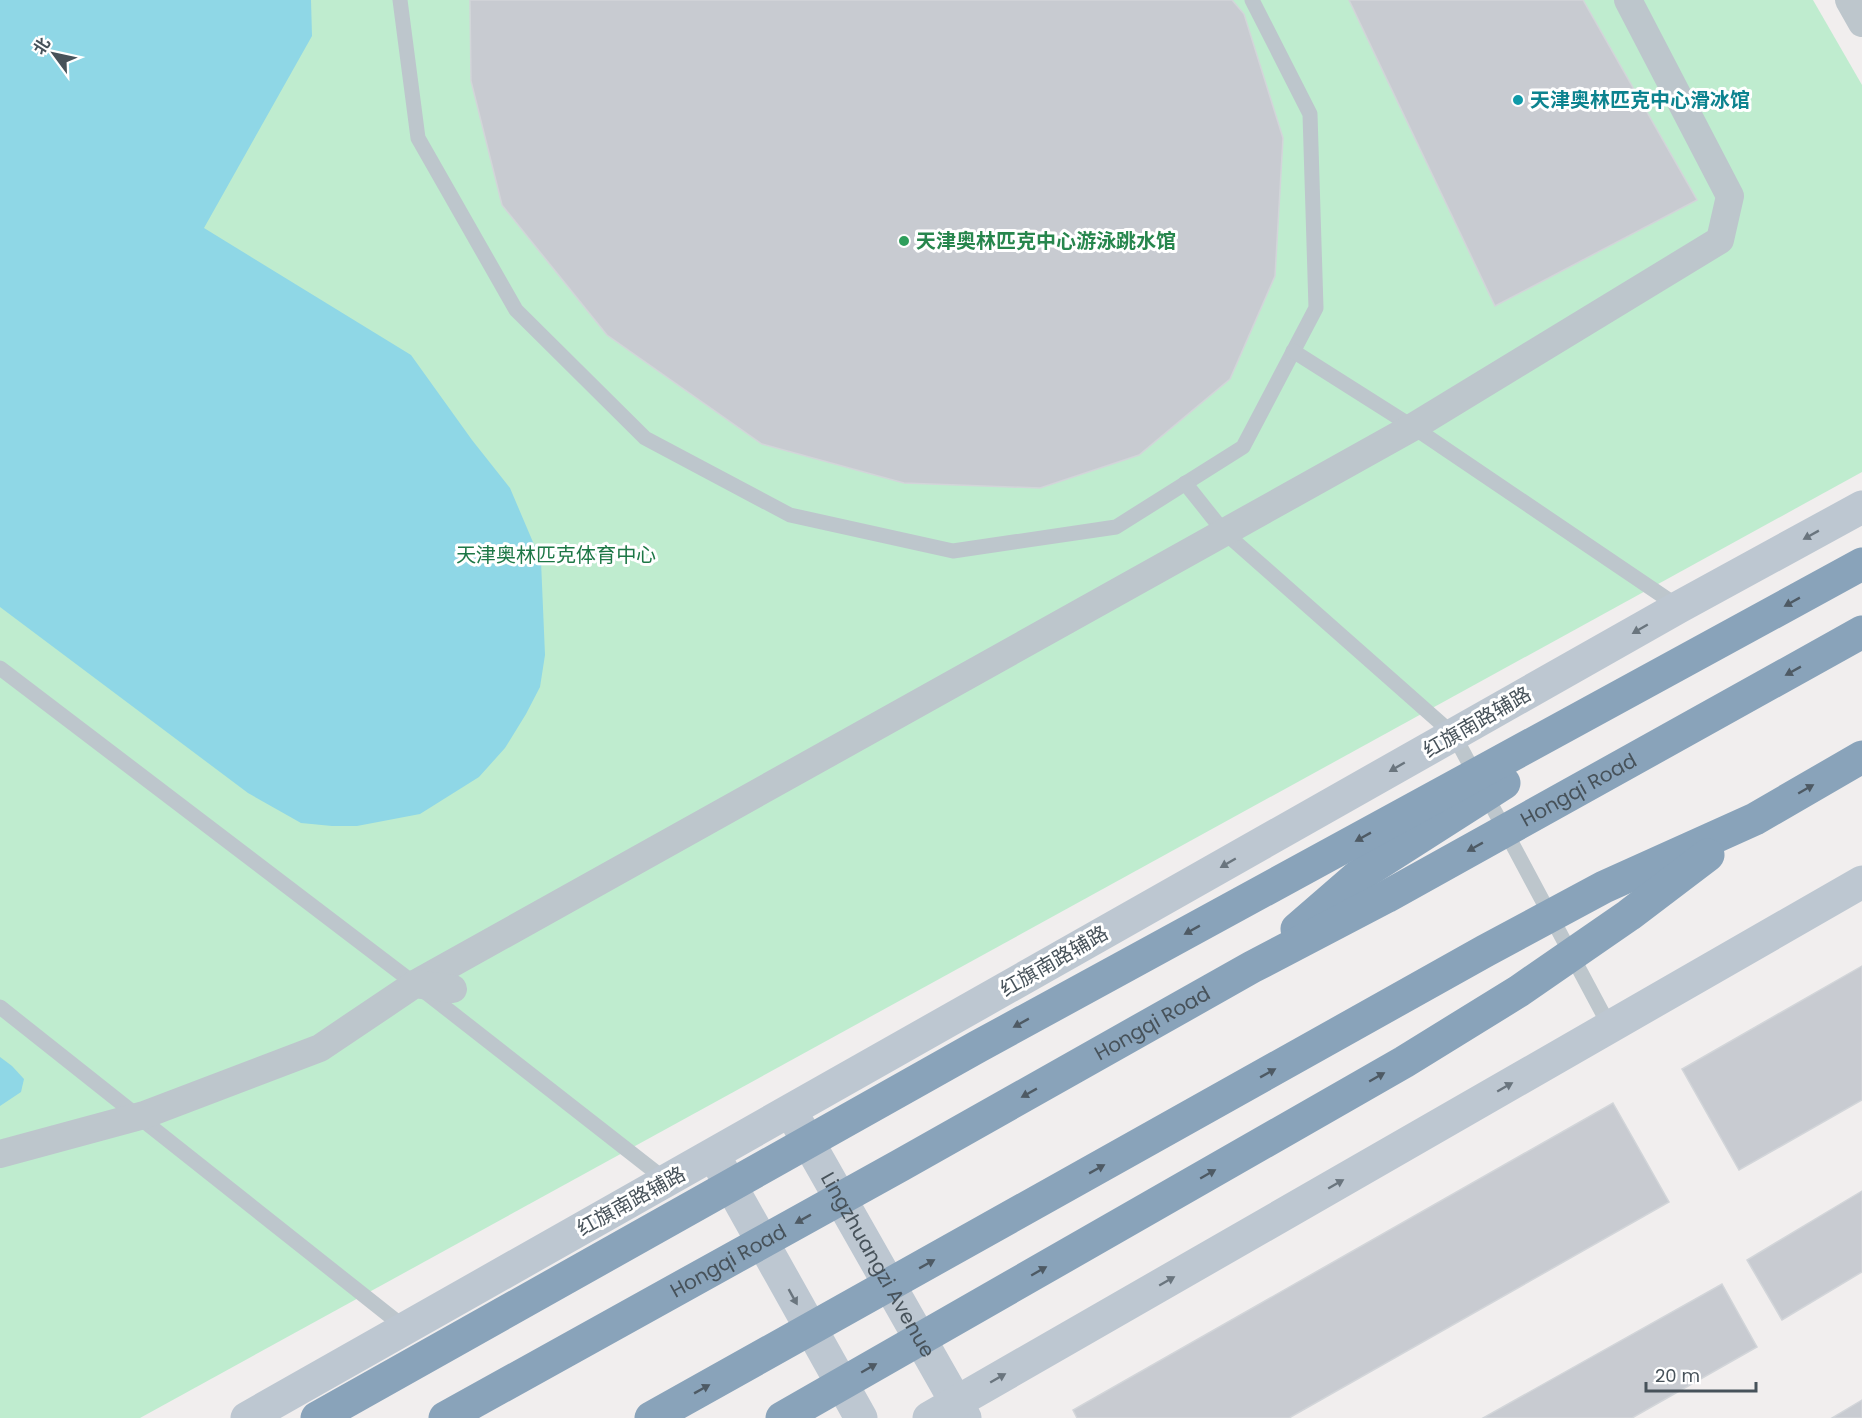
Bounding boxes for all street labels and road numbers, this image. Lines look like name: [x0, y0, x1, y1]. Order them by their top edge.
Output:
street label: 红旗南路辅路: [1418, 680, 1536, 764]
street label: Hongqi Road: [1515, 746, 1642, 833]
street label: 红旗南路辅路: [995, 919, 1113, 1003]
street label: Hongqi Road: [1089, 979, 1215, 1067]
street label: 红旗南路辅路: [572, 1160, 690, 1242]
street label: Lingzhuangzi Avenue: [814, 1167, 942, 1363]
street label: Hongqi Road: [665, 1217, 791, 1304]

